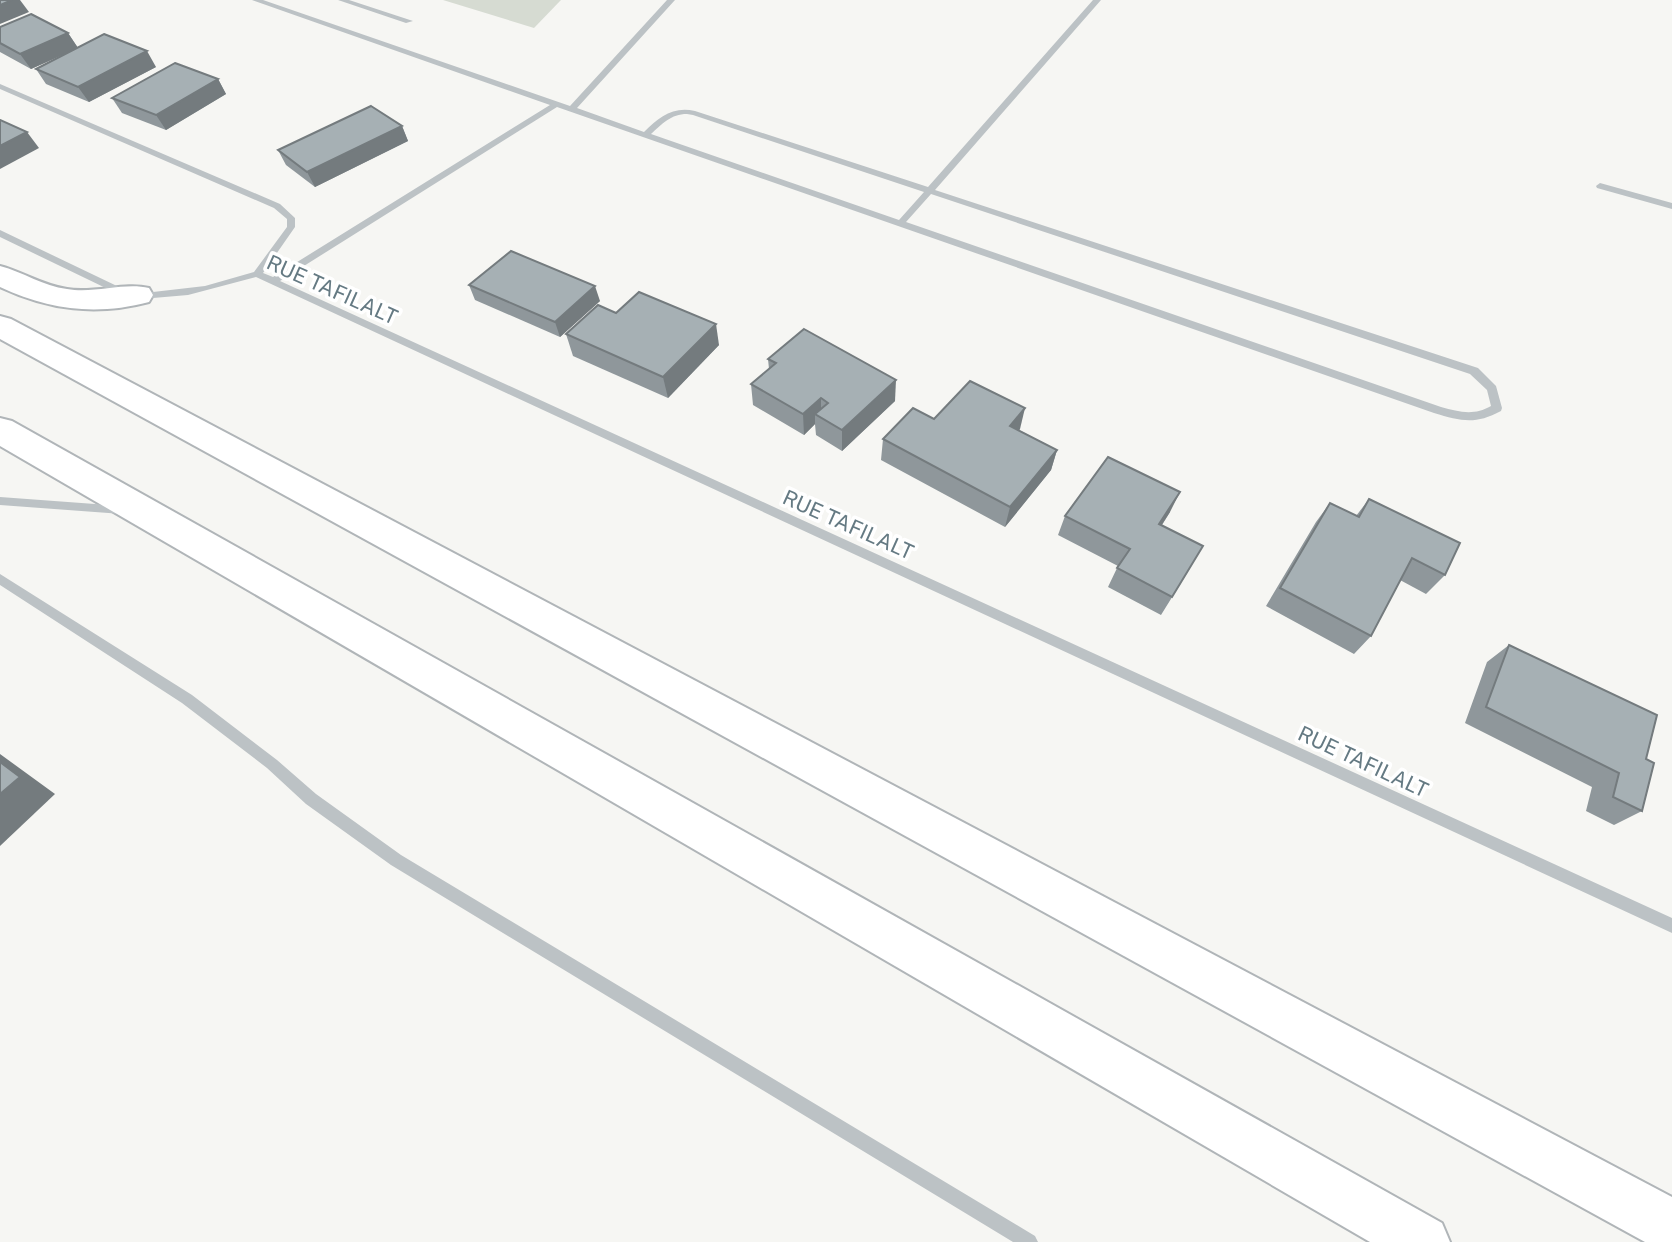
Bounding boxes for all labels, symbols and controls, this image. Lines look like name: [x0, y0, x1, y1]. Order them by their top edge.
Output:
street label: RUE TAFILALT: [263, 250, 401, 330]
street label: RUE TAFILALT: [779, 485, 917, 565]
street label: RUE TAFILALT: [1294, 721, 1432, 803]

